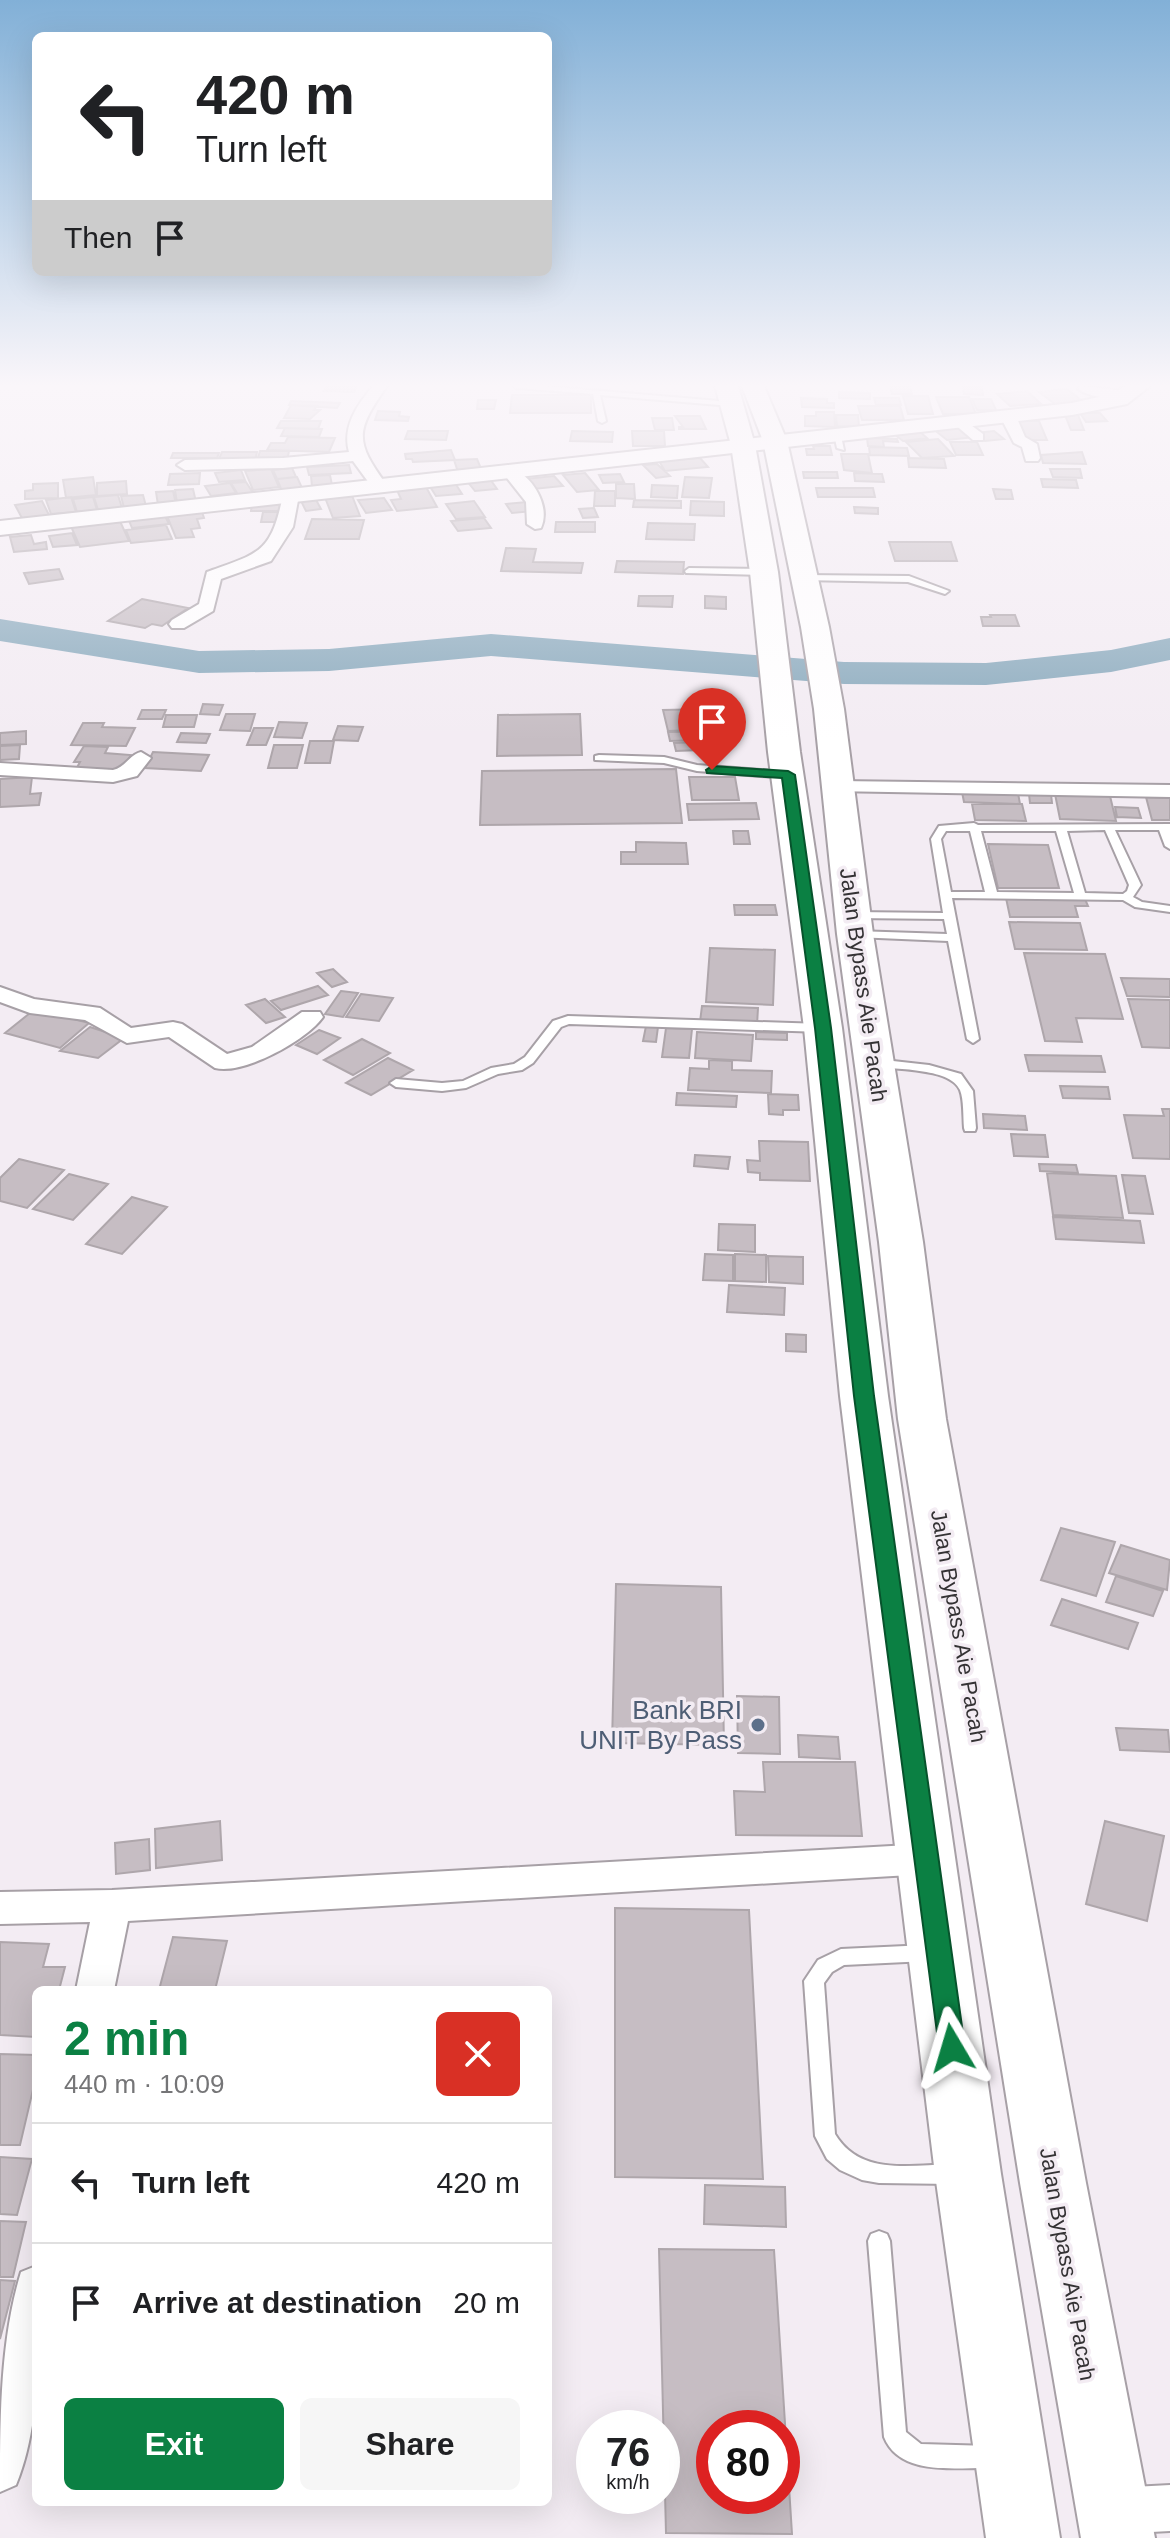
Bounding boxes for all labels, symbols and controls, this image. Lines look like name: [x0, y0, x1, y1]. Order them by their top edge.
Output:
text: 420 m: [196, 63, 355, 126]
icon: left: [64, 64, 168, 168]
text: Turn left: [196, 129, 327, 170]
icon: arrive: [148, 216, 192, 260]
text: Then: [64, 221, 132, 254]
pin: [678, 688, 746, 770]
icon: arrive: [690, 700, 734, 744]
street label: Jalan Bypass Aie Pacah: [835, 866, 892, 1104]
street label: Jalan Bypass Aie Pacah: [926, 1508, 991, 1744]
place label: Bank BRI UNIT By Pass: [579, 1695, 742, 1755]
marker: Bank BRI UNIT By Pass: [749, 1716, 767, 1734]
position arrow: [910, 2006, 994, 2090]
text: 2 min: [64, 2012, 189, 2065]
button: close: [436, 2012, 520, 2096]
text: 440 m · 10:09: [64, 2069, 224, 2099]
street label: Jalan Bypass Aie Pacah: [1035, 2146, 1100, 2382]
icon: left: [64, 2161, 108, 2205]
text: Turn left: [132, 2166, 250, 2199]
text: 420 m: [437, 2166, 520, 2199]
icon: arrive: [64, 2281, 108, 2325]
text: Arrive at destination: [132, 2286, 422, 2319]
text: 20 m: [453, 2286, 520, 2319]
button: Exit: [64, 2398, 284, 2490]
button: Share: [300, 2398, 520, 2490]
speed limit sign: 80: [696, 2410, 800, 2514]
text: 76: [606, 2430, 650, 2474]
text: km/h: [606, 2471, 650, 2493]

